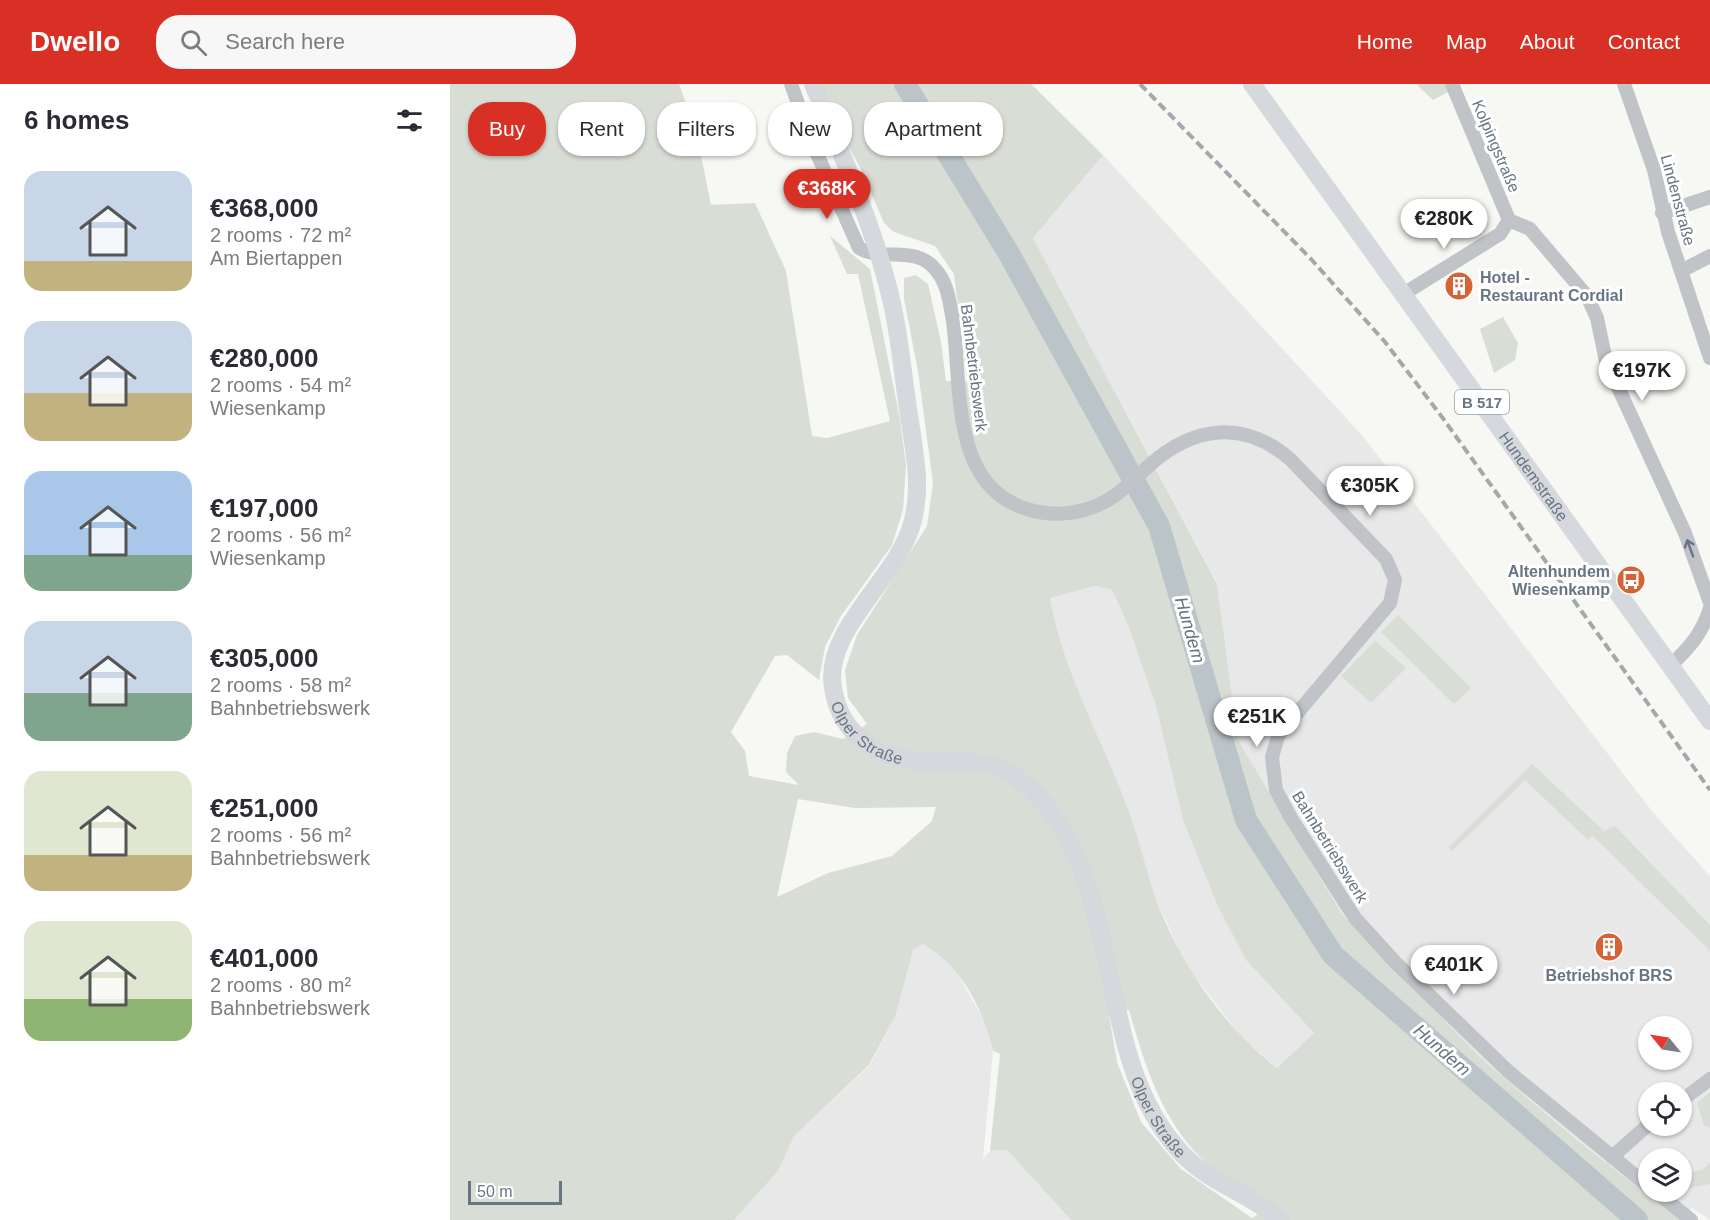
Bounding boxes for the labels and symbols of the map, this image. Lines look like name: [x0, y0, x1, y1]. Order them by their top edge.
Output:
street label: Kolpingstraße: [1469, 97, 1523, 195]
street label: Lindenstraße: [1658, 153, 1698, 247]
pin: €368K: [785, 169, 869, 220]
pin: €280K: [1402, 199, 1486, 250]
place label: Hotel - Restaurant Cordial: [1480, 269, 1623, 304]
building icon: Hotel - Restaurant Cordial: [1443, 270, 1475, 302]
street label: Bahnbetriebswerk: [958, 303, 990, 434]
pin: €197K: [1600, 351, 1684, 402]
road number: B 517: [1455, 390, 1509, 414]
street label: Hundemstraße: [1496, 428, 1572, 524]
pin: €305K: [1328, 466, 1412, 517]
one-way arrow: [1684, 539, 1695, 558]
place label: Altenhundem Wiesenkamp: [1508, 563, 1610, 598]
bus stop icon: Altenhundem Wiesenkamp: [1615, 564, 1647, 596]
water label: Hundem: [1171, 595, 1209, 665]
pin: €251K: [1215, 697, 1299, 748]
street label: Olper Straße: [828, 699, 905, 767]
street label: Bahnbetriebswerk: [1289, 788, 1372, 907]
building icon: Betriebshof BRS: [1593, 931, 1625, 963]
pin: €401K: [1412, 945, 1496, 996]
place label: Betriebshof BRS: [1545, 967, 1673, 984]
north arrow: [1638, 1016, 1692, 1070]
water label: Hundem: [1410, 1020, 1474, 1080]
street label: Olper Straße: [1128, 1074, 1190, 1161]
scale bar: [468, 1178, 562, 1206]

